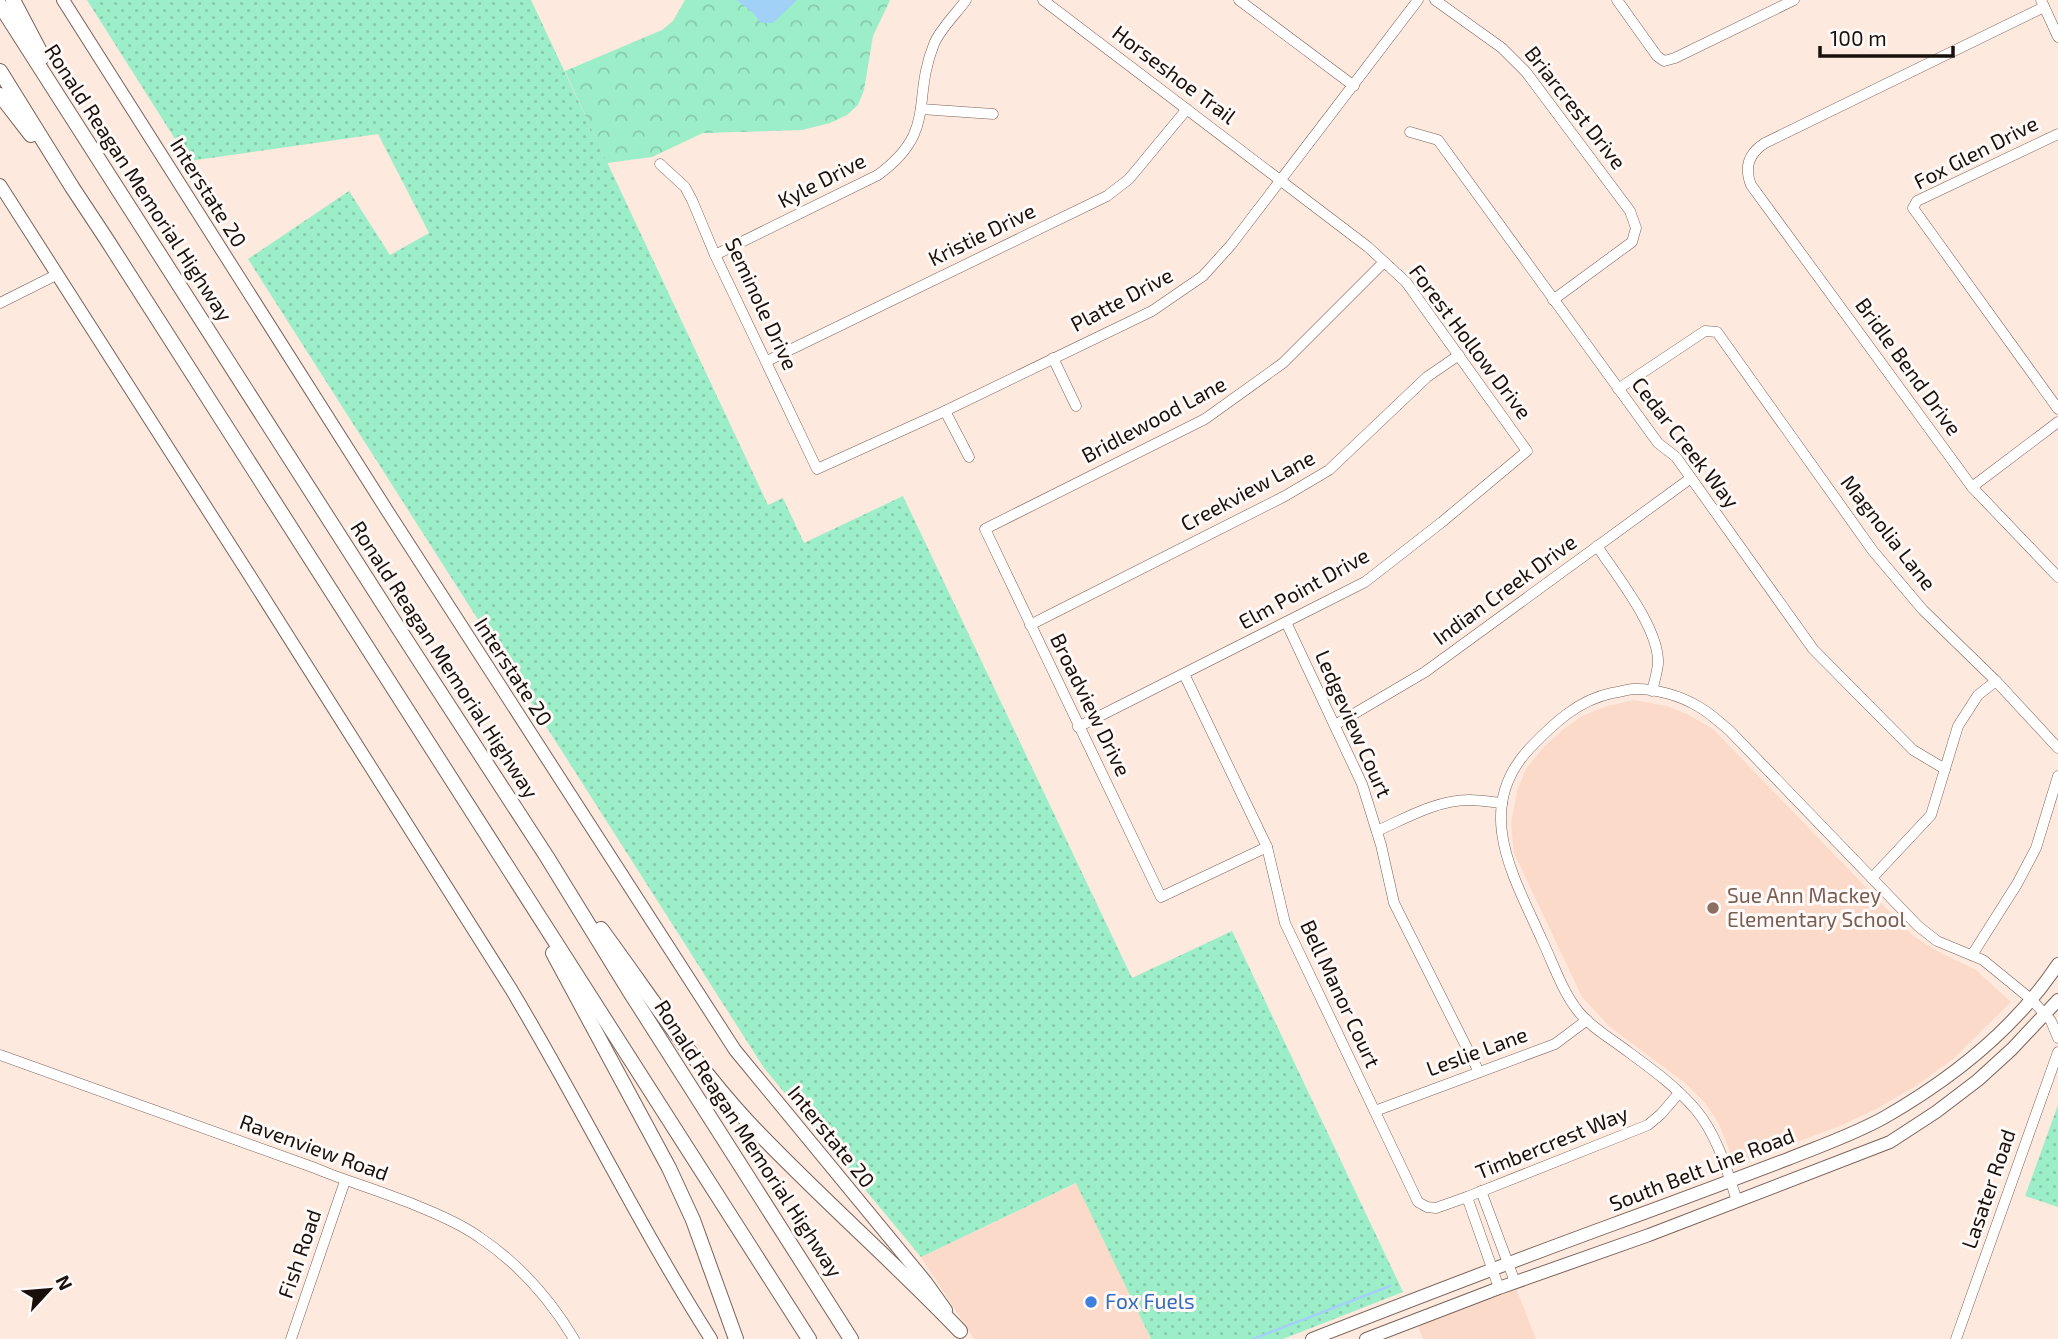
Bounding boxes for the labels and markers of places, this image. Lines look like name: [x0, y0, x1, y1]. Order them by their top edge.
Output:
place label: Sue Ann Mackey Elementary School: [1727, 882, 1907, 931]
marker: Sue Ann Mackey Elementary School: [1705, 900, 1721, 916]
place label: Fox Fuels: [1105, 1288, 1195, 1313]
marker: Fox Fuels: [1083, 1294, 1099, 1310]

